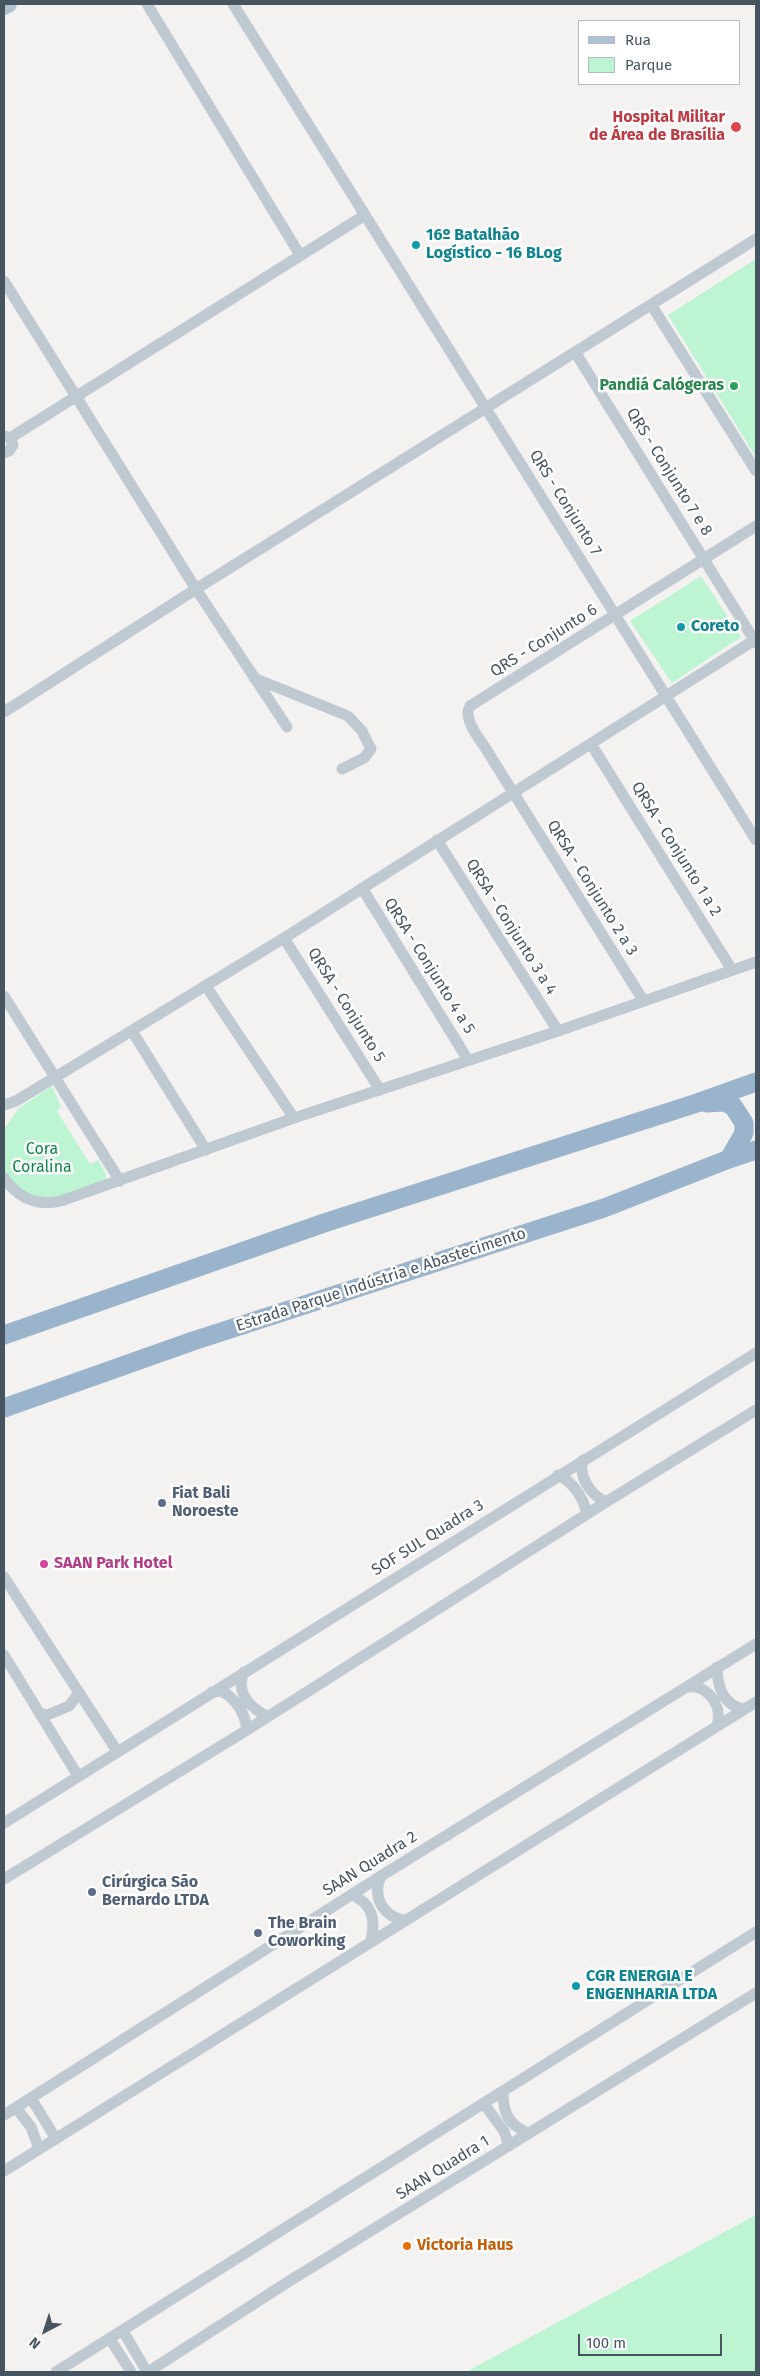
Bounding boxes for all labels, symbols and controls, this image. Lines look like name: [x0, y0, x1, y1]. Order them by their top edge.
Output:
legend: [578, 20, 740, 85]
text: Rua: [625, 31, 651, 49]
text: Parque: [625, 56, 672, 74]
place label: Hospital Militar de Área de Brasília: [589, 108, 725, 146]
marker: Hospital Militar de Área de Brasília: [729, 120, 743, 134]
place label: 16º Batalhão Logístico - 16 BLog: [426, 226, 562, 264]
marker: 16º Batalhão Logístico - 16 BLog: [410, 239, 422, 251]
place label: Pandiá Calógeras: [599, 376, 724, 396]
marker: Pandiá Calógeras: [728, 380, 740, 392]
street label: QRS - Conjunto 7 e 8: [622, 405, 716, 539]
street label: QRS - Conjunto 7: [525, 447, 605, 559]
street label: QRS - Conjunto 6: [487, 600, 601, 682]
place label: Coreto: [691, 617, 739, 637]
marker: Coreto: [675, 621, 687, 633]
street label: QRSA - Conjunto 1 a 2: [627, 778, 725, 920]
street label: QRSA - Conjunto 2 a 3: [542, 817, 642, 959]
street label: QRSA - Conjunto 3 a 4: [461, 855, 561, 999]
street label: QRSA - Conjunto 4 a 5: [379, 894, 479, 1038]
street label: QRSA - Conjunto 5: [303, 944, 389, 1066]
park label: Cora Coralina: [12, 1140, 72, 1178]
street label: Estrada Parque Indústria e Abastecimento: [234, 1224, 528, 1336]
place label: Fiat Bali Noroeste: [172, 1484, 239, 1522]
street label: SOF SUL Quadra 3: [368, 1496, 488, 1580]
marker: Fiat Bali Noroeste: [156, 1497, 168, 1509]
place label: SAAN Park Hotel: [54, 1554, 172, 1574]
marker: SAAN Park Hotel: [38, 1558, 50, 1570]
street label: SAAN Quadra 2: [319, 1827, 421, 1901]
place label: Cirúrgica São Bernardo LTDA: [102, 1873, 209, 1911]
marker: Cirúrgica São Bernardo LTDA: [86, 1886, 98, 1898]
place label: The Brain Coworking: [268, 1914, 345, 1952]
marker: The Brain Coworking: [252, 1927, 264, 1939]
place label: CGR ENERGIA E ENGENHARIA LTDA: [586, 1967, 717, 2005]
marker: CGR ENERGIA E ENGENHARIA LTDA: [570, 1980, 582, 1992]
street label: SAAN Quadra 1: [393, 2132, 493, 2204]
place label: Victoria Haus: [417, 2236, 513, 2256]
marker: Victoria Haus: [401, 2240, 413, 2252]
north arrow: [20, 2306, 70, 2356]
scale bar: [580, 2324, 724, 2356]
text: N: [26, 2333, 44, 2352]
text: 100 m: [586, 2334, 626, 2352]

